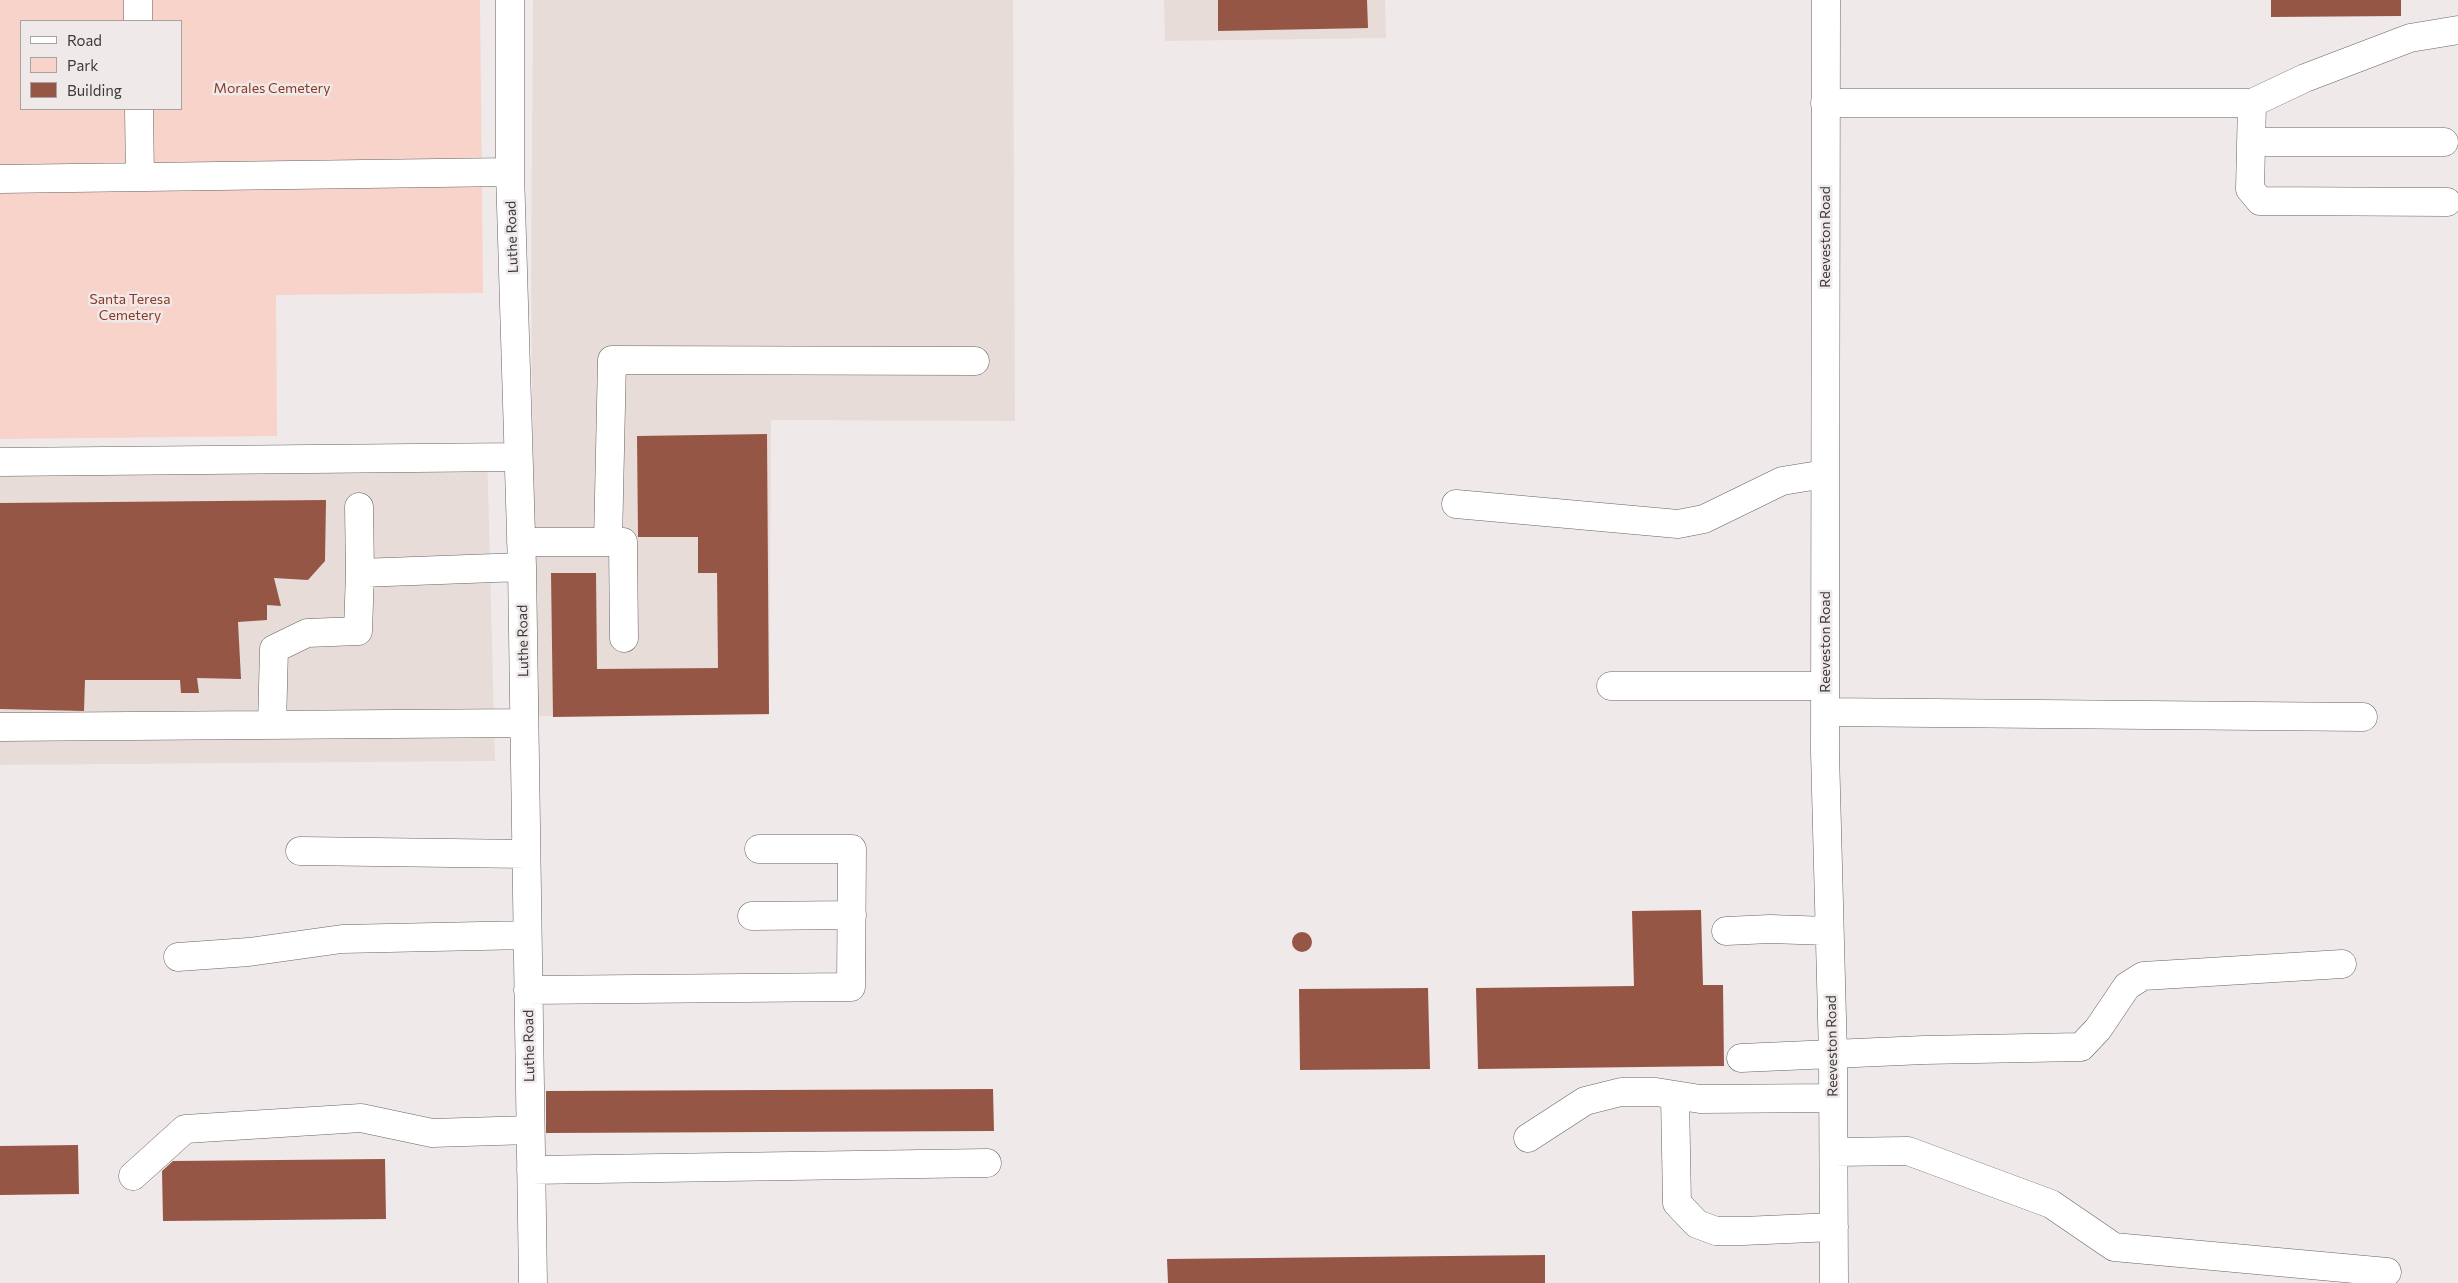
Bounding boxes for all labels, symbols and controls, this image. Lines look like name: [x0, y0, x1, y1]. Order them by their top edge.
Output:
legend: [20, 20, 182, 110]
text: Road: [67, 31, 102, 49]
text: Park: [67, 56, 98, 74]
park label: Morales Cemetery: [214, 80, 330, 96]
text: Building: [67, 81, 122, 99]
street label: Reeveston Road: [1817, 186, 1833, 288]
street label: Luthe Road: [502, 201, 522, 273]
park label: Santa Teresa Cemetery: [89, 291, 171, 324]
street label: Reeveston Road: [1817, 591, 1833, 693]
street label: Luthe Road: [514, 605, 532, 677]
street label: Reeveston Road: [1823, 995, 1841, 1097]
street label: Luthe Road: [520, 1010, 538, 1082]

